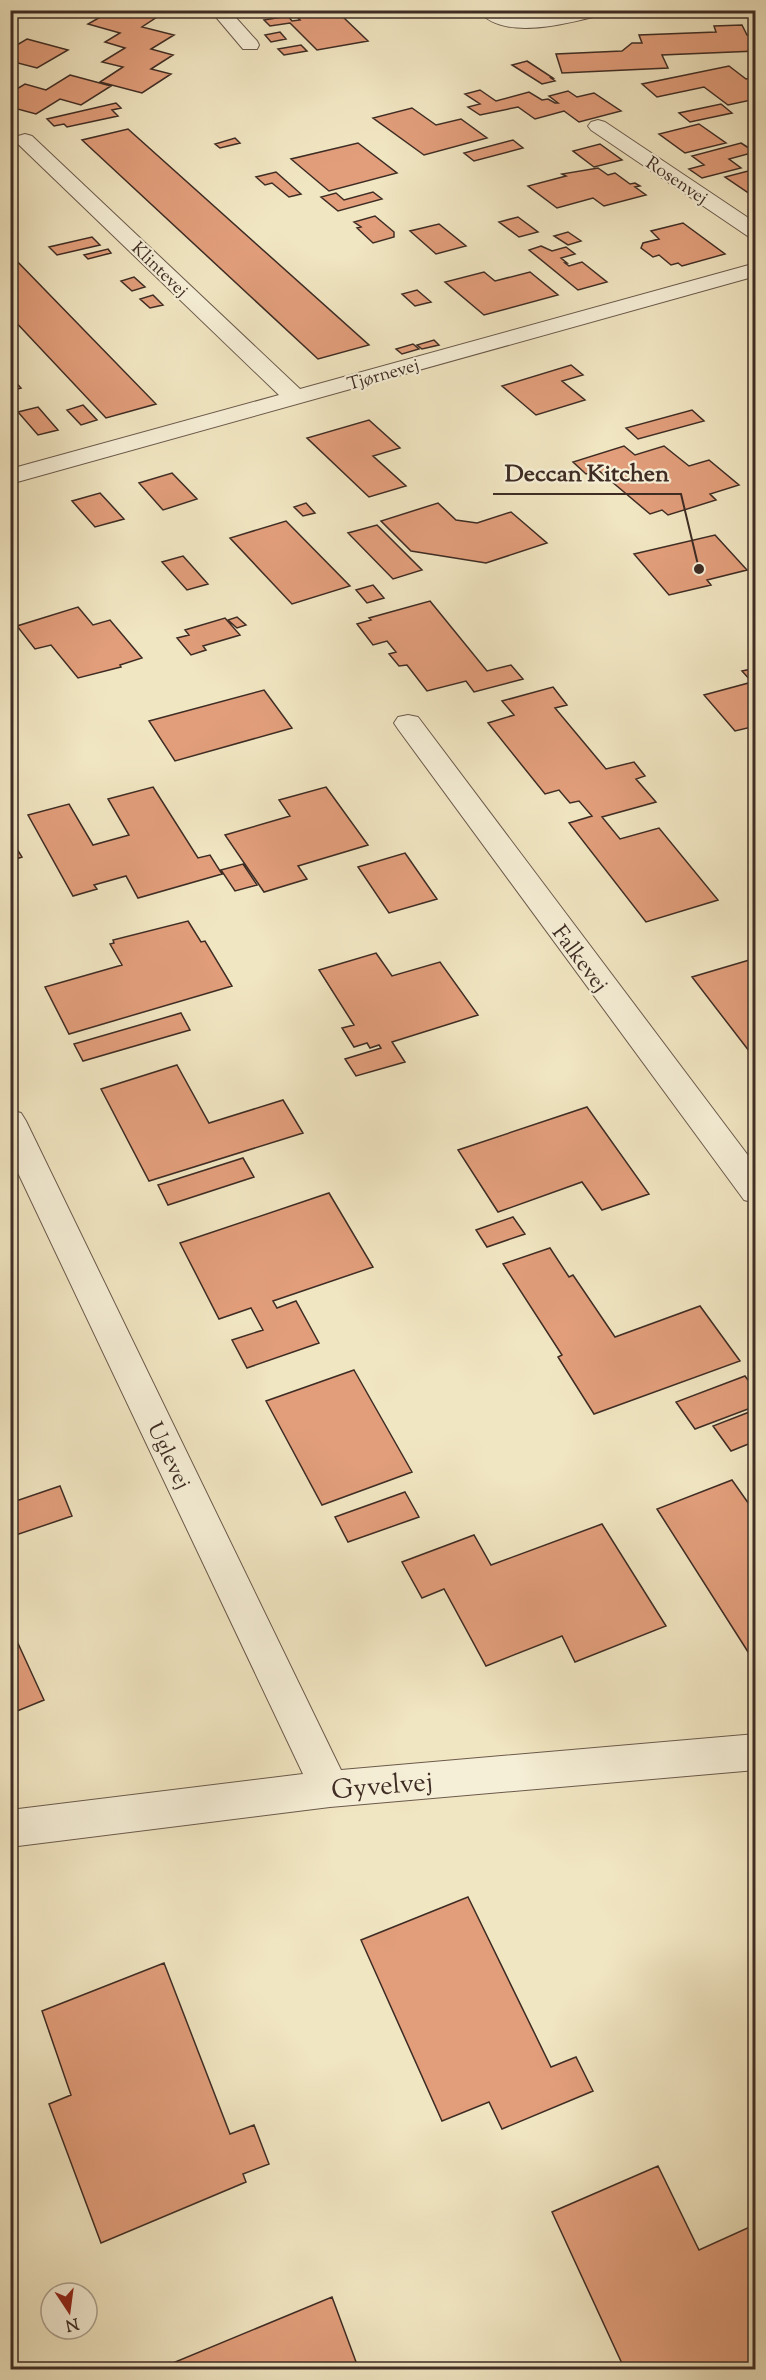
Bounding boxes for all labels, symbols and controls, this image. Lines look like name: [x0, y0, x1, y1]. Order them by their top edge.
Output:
street label: Rosenvej: [640, 151, 712, 212]
street label: Klintevej: [124, 237, 193, 304]
street label: Tjørnevej: [345, 353, 423, 399]
callout: Deccan Kitchen: [493, 452, 681, 494]
text: Deccan Kitchen: [505, 458, 670, 492]
street label: Falkevej: [543, 919, 615, 1000]
street label: Uglevej: [137, 1417, 197, 1495]
street label: Gyvelvej: [330, 1764, 435, 1811]
north arrow: [39, 2281, 99, 2341]
text: N: [63, 2311, 81, 2336]

